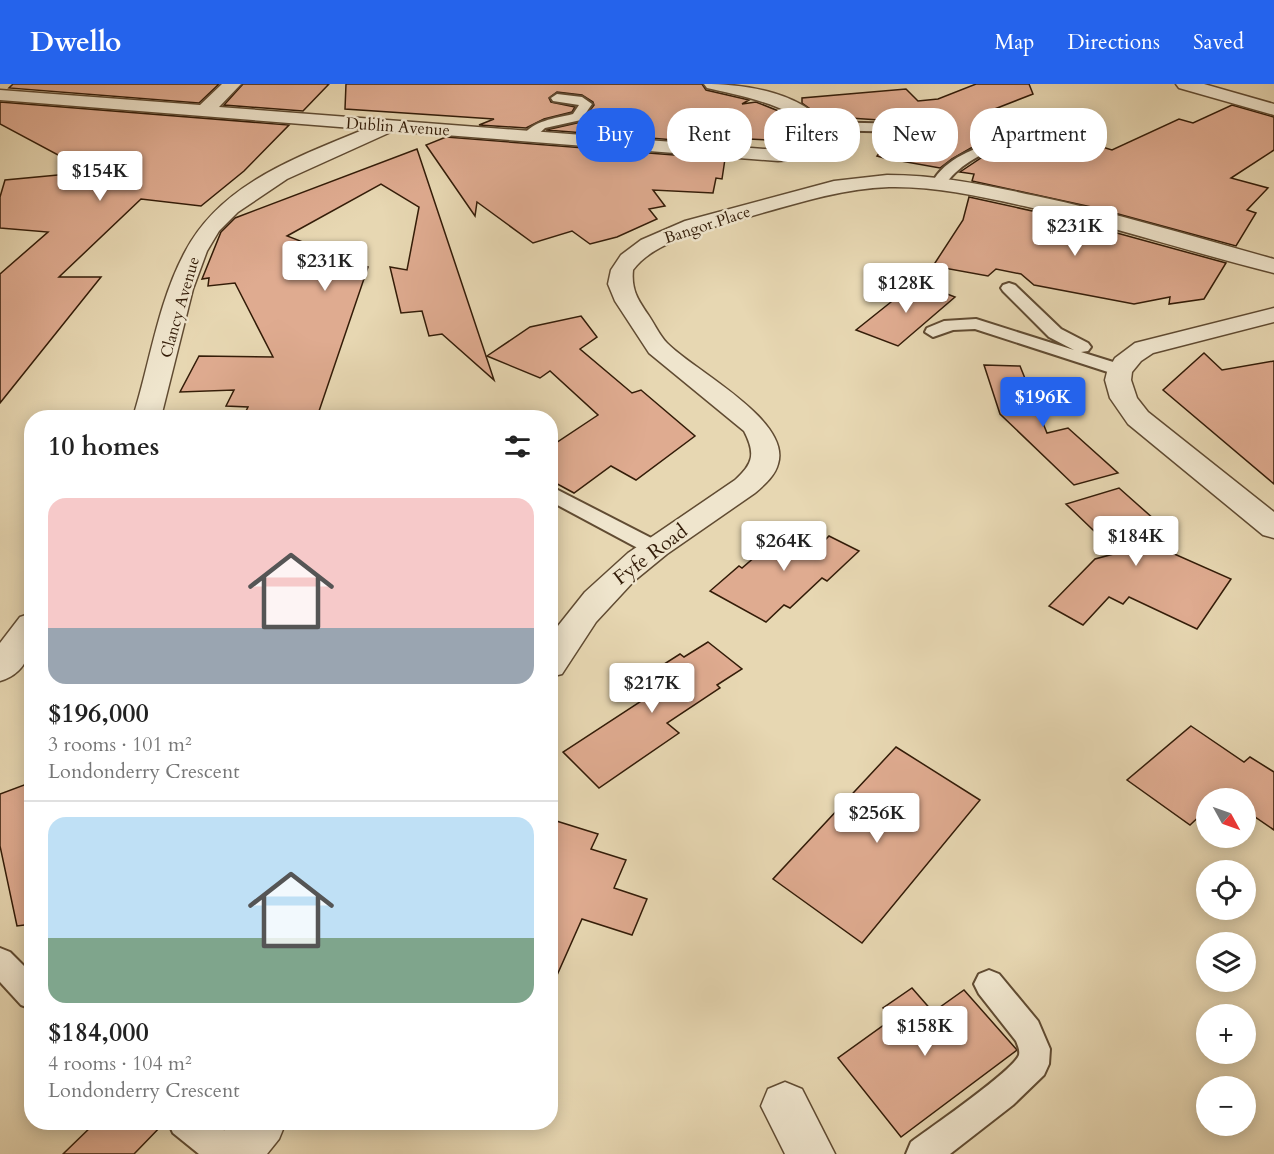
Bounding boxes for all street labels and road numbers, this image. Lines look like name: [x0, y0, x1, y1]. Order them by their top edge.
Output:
street label: Dublin Avenue: [345, 112, 451, 142]
street label: Bangor Place: [661, 201, 753, 249]
street label: Clancy Avenue: [155, 254, 205, 360]
street label: Fyfe Road: [608, 517, 693, 591]

